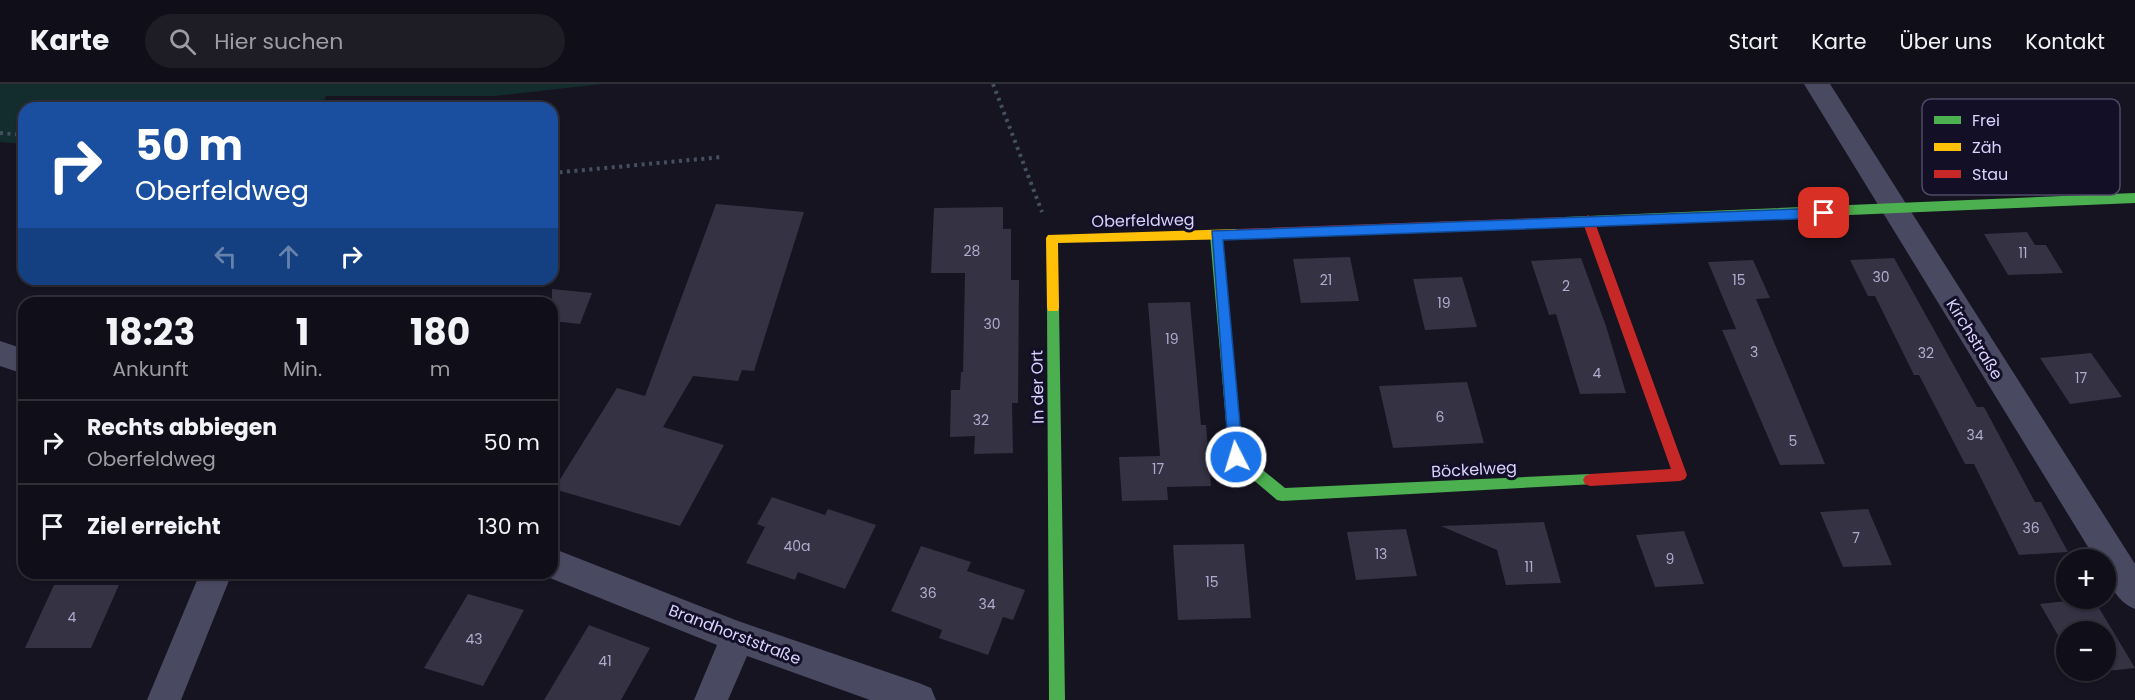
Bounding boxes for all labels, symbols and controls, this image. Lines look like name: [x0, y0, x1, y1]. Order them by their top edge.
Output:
search box: [145, 14, 565, 68]
text: Karte: [30, 21, 109, 60]
icon: search: [166, 25, 199, 58]
text: Hier suchen: [214, 26, 343, 57]
text: Start: [1729, 27, 1778, 56]
text: Karte: [1811, 27, 1867, 56]
text: Über uns: [1900, 27, 1992, 56]
text: Kontakt: [2025, 27, 2105, 56]
legend: [1922, 99, 2120, 195]
text: Frei: [1972, 109, 2000, 132]
text: 50 m: [135, 116, 243, 175]
icon: right: [36, 126, 114, 204]
text: Zäh: [1972, 136, 2002, 159]
text: Stau: [1972, 163, 2008, 186]
text: Oberfeldweg: [135, 172, 309, 209]
pin: [1798, 187, 1849, 238]
icon: arrive: [1807, 196, 1840, 229]
street label: Oberfeldweg: [1091, 208, 1195, 233]
icon: left: [209, 240, 242, 273]
icon: ahead: [272, 240, 305, 273]
icon: right: [335, 240, 368, 273]
house number: 28: [964, 241, 981, 261]
house number: 11: [2019, 243, 2027, 263]
house number: 30: [1872, 267, 1890, 287]
house number: 21: [1320, 270, 1332, 290]
house number: 15: [1732, 270, 1746, 290]
house number: 2: [1562, 276, 1570, 296]
house number: 19: [1437, 293, 1451, 313]
street label: Kirchstraße: [1941, 294, 2009, 384]
text: 18:23: [106, 307, 195, 358]
text: 1: [296, 307, 309, 358]
text: 180: [410, 307, 470, 358]
house number: 30: [983, 314, 1001, 334]
house number: 19: [1165, 329, 1179, 349]
house number: 3: [1750, 342, 1758, 362]
house number: 32: [1918, 343, 1934, 363]
street label: In der Ort: [1025, 350, 1050, 424]
text: Ankunft: [112, 355, 189, 383]
text: Min.: [283, 355, 322, 383]
text: m: [430, 355, 450, 383]
house number: 4: [1593, 363, 1602, 383]
house number: 17: [2075, 368, 2087, 388]
house number: 6: [1436, 407, 1445, 427]
house number: 32: [973, 410, 989, 430]
text: Rechts abbiegen: [87, 412, 277, 443]
position arrow: [1204, 425, 1268, 489]
house number: 34: [1966, 425, 1984, 445]
icon: right: [36, 426, 69, 459]
text: 50 m: [484, 427, 540, 458]
house number: 5: [1789, 431, 1797, 451]
text: Oberfeldweg: [87, 445, 216, 473]
street label: Böckelweg: [1431, 456, 1517, 483]
house number: 17: [1152, 459, 1164, 479]
icon: arrive: [36, 510, 69, 543]
text: Ziel erreicht: [87, 511, 221, 542]
text: 130 m: [478, 511, 540, 542]
house number: 36: [2022, 518, 2040, 538]
house number: 7: [1852, 528, 1860, 548]
house number: 40a: [783, 536, 811, 556]
house number: 13: [1375, 544, 1387, 564]
house number: 9: [1666, 549, 1674, 569]
map controls: [2056, 549, 2116, 681]
button: +: [2056, 549, 2116, 609]
house number: 11: [1525, 557, 1533, 577]
house number: 15: [1205, 572, 1219, 592]
house number: 36: [919, 583, 937, 603]
house number: 34: [978, 594, 996, 614]
street label: Brandhorststraße: [665, 599, 804, 670]
house number: 4: [68, 607, 77, 627]
button: −: [2056, 621, 2116, 681]
house number: 43: [465, 629, 483, 649]
house number: 41: [598, 651, 612, 671]

